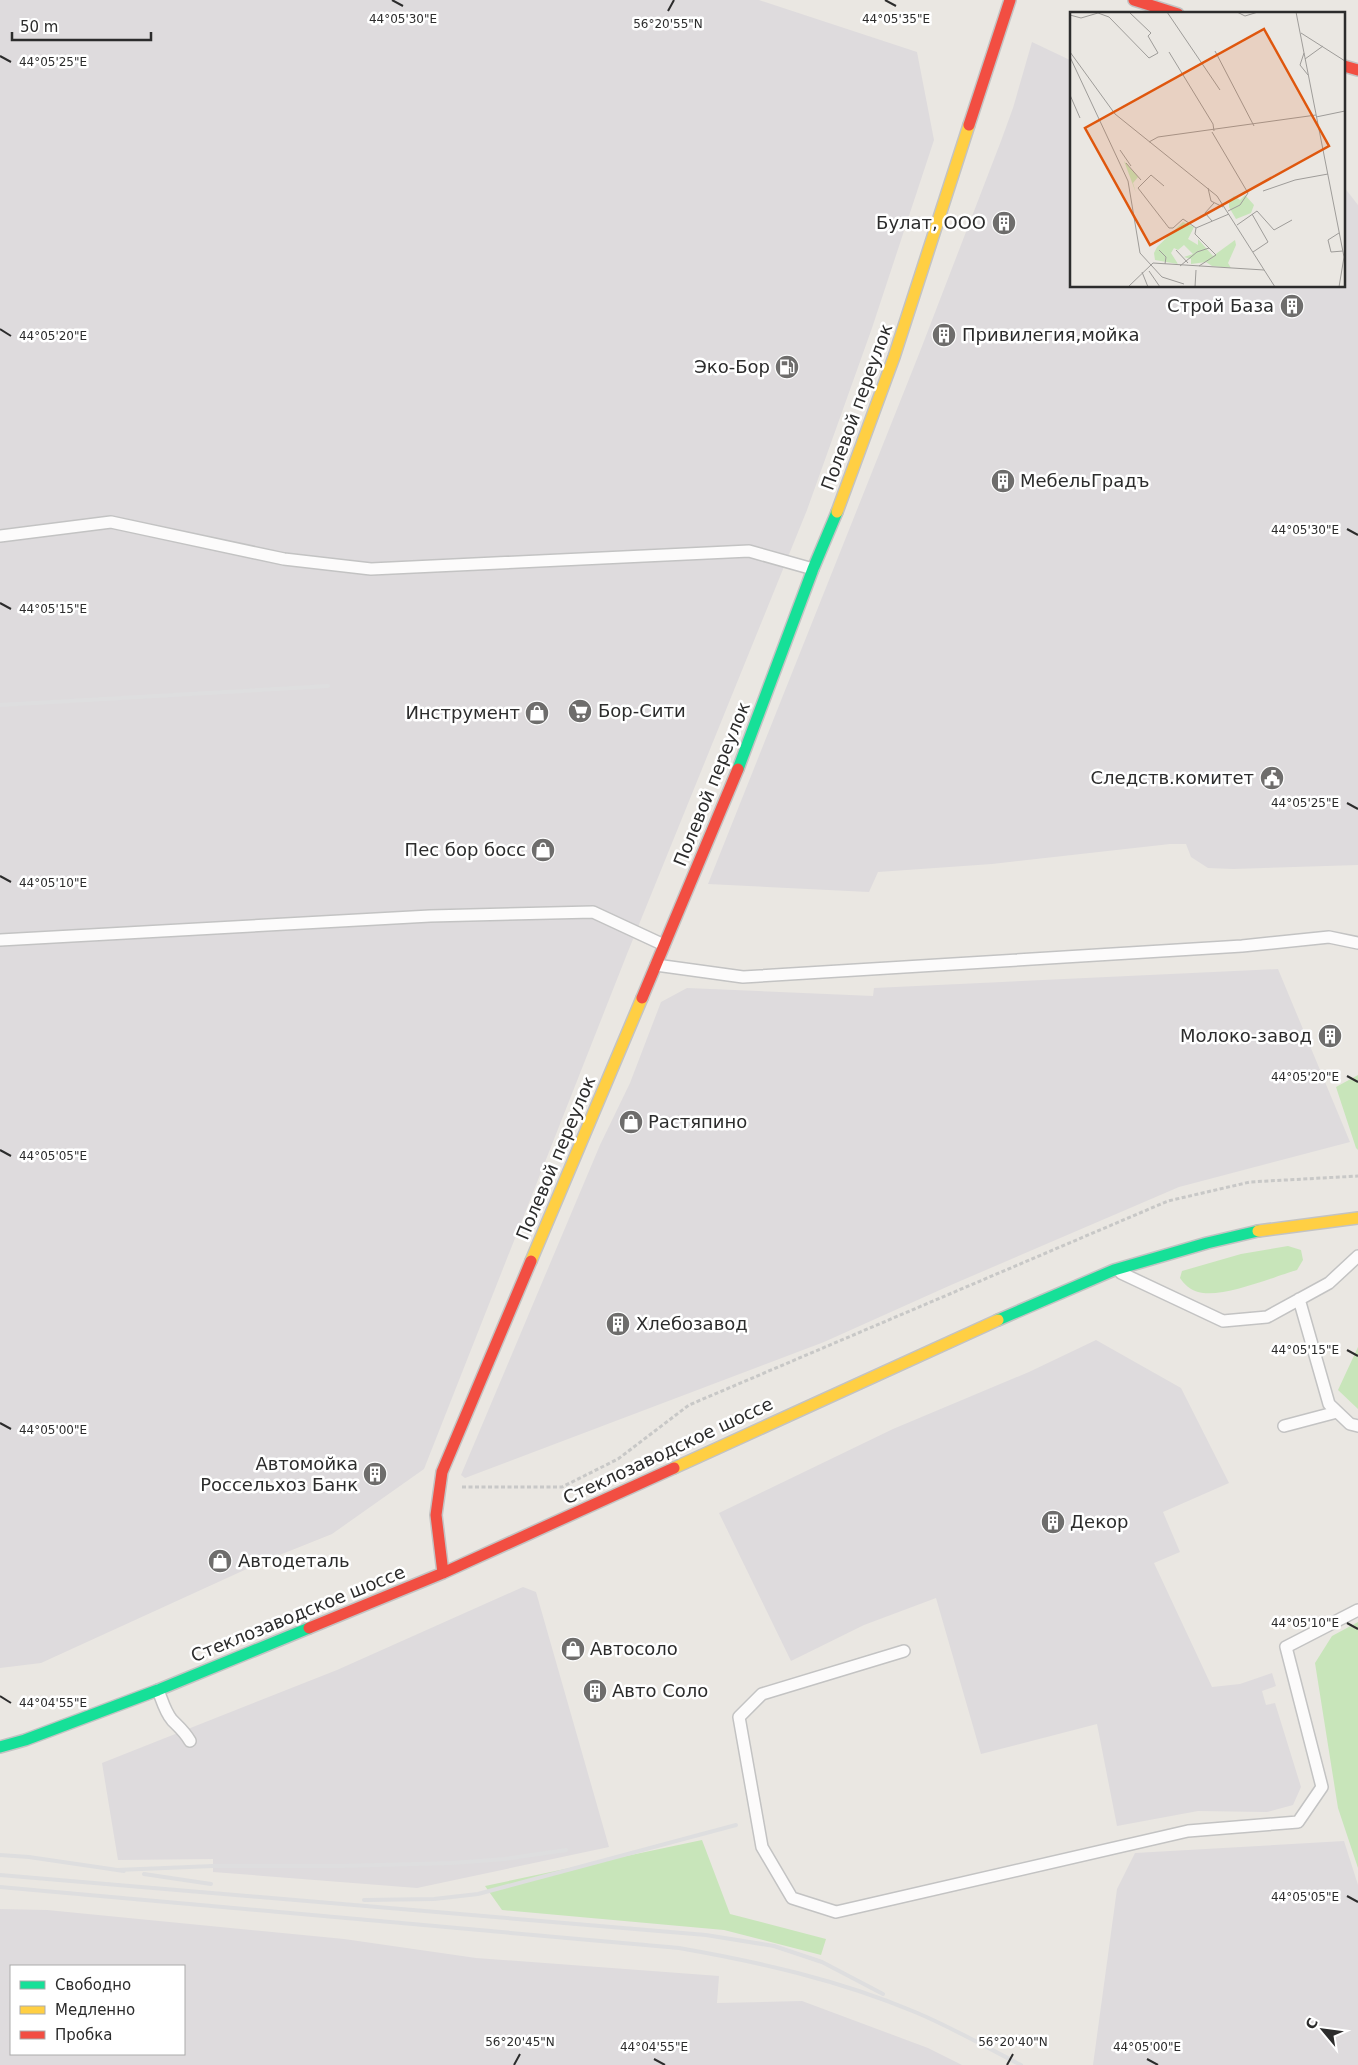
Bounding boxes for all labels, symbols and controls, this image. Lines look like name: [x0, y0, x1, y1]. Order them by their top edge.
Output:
scale bar: [12, 10, 151, 42]
text: 44°05'30"E: [369, 12, 437, 26]
text: 44°05'35"E: [862, 12, 930, 26]
inset map: [1070, 12, 1346, 288]
text: 56°20'55"N: [633, 17, 703, 31]
text: 50 m: [20, 18, 58, 36]
text: 44°05'25"E: [19, 55, 87, 69]
building icon: Булат, ООО: [991, 210, 1017, 236]
place label: Булат, ООО: [876, 212, 986, 233]
building icon: Строй База: [1279, 293, 1305, 319]
place label: Строй База: [1167, 295, 1274, 316]
street label: Полевой переулок: [817, 321, 896, 493]
building icon: Привилегия,мойка: [931, 322, 957, 348]
place label: Привилегия,мойка: [962, 324, 1139, 345]
text: 44°05'20"E: [19, 329, 87, 343]
fuel station icon: Эко-Бор: [774, 354, 800, 380]
place label: Эко-Бор: [694, 356, 770, 377]
building icon: МебельГрадъ: [990, 468, 1016, 494]
place label: МебельГрадъ: [1020, 470, 1150, 491]
text: 44°05'30"E: [1271, 523, 1339, 537]
text: 44°05'15"E: [19, 602, 87, 616]
supermarket icon: Бор-Сити: [567, 698, 593, 724]
street label: Полевой переулок: [669, 698, 754, 869]
shop icon: Инструмент: [524, 700, 550, 726]
place label: Бор-Сити: [598, 700, 686, 721]
place label: Инструмент: [405, 702, 520, 723]
public building icon: Следств.комитет: [1259, 765, 1285, 791]
place label: Следств.комитет: [1090, 767, 1254, 788]
text: 44°05'25"E: [1271, 796, 1339, 810]
shop icon: Пес бор босс: [530, 837, 556, 863]
place label: Пес бор босс: [405, 839, 526, 860]
text: 44°05'10"E: [19, 876, 87, 890]
building icon: Молоко-завод: [1317, 1023, 1343, 1049]
place label: Молоко-завод: [1180, 1025, 1312, 1046]
text: 44°05'20"E: [1271, 1070, 1339, 1084]
street label: Полевой переулок: [512, 1073, 600, 1243]
shop icon: Растяпино: [618, 1109, 644, 1135]
place label: Растяпино: [648, 1111, 747, 1132]
text: 44°05'05"E: [19, 1149, 87, 1163]
building icon: Хлебозавод: [605, 1311, 631, 1337]
place label: Хлебозавод: [636, 1313, 748, 1334]
text: 44°05'15"E: [1271, 1343, 1339, 1357]
street label: Стеклозаводское шоссе: [560, 1393, 776, 1508]
text: 44°05'00"E: [19, 1423, 87, 1437]
place label: Автомойка Россельхоз Банк: [200, 1453, 358, 1495]
building icon: Автомойка Россельхоз Банк: [362, 1461, 388, 1487]
building icon: Декор: [1040, 1509, 1066, 1535]
place label: Декор: [1070, 1511, 1128, 1532]
shop icon: Автодеталь: [207, 1548, 233, 1574]
place label: Автодеталь: [238, 1550, 350, 1571]
street label: Стеклозаводское шоссе: [188, 1561, 408, 1666]
text: 44°05'10"E: [1271, 1616, 1339, 1630]
shop icon: Автосоло: [560, 1636, 586, 1662]
place label: Автосоло: [590, 1638, 678, 1659]
building icon: Авто Соло: [582, 1678, 608, 1704]
place label: Авто Соло: [612, 1680, 708, 1701]
text: 44°04'55"E: [19, 1696, 87, 1710]
text: 44°05'05"E: [1271, 1890, 1339, 1904]
legend: [10, 1965, 185, 2055]
text: Свободно: [55, 1976, 131, 1994]
text: Медленно: [55, 2001, 135, 2019]
north arrow: [1298, 2005, 1348, 2055]
text: С: [1302, 2015, 1321, 2032]
text: Пробка: [55, 2026, 112, 2044]
text: 56°20'45"N: [485, 2035, 555, 2049]
text: 56°20'40"N: [978, 2035, 1048, 2049]
text: 44°04'55"E: [620, 2040, 688, 2054]
text: 44°05'00"E: [1113, 2040, 1181, 2054]

